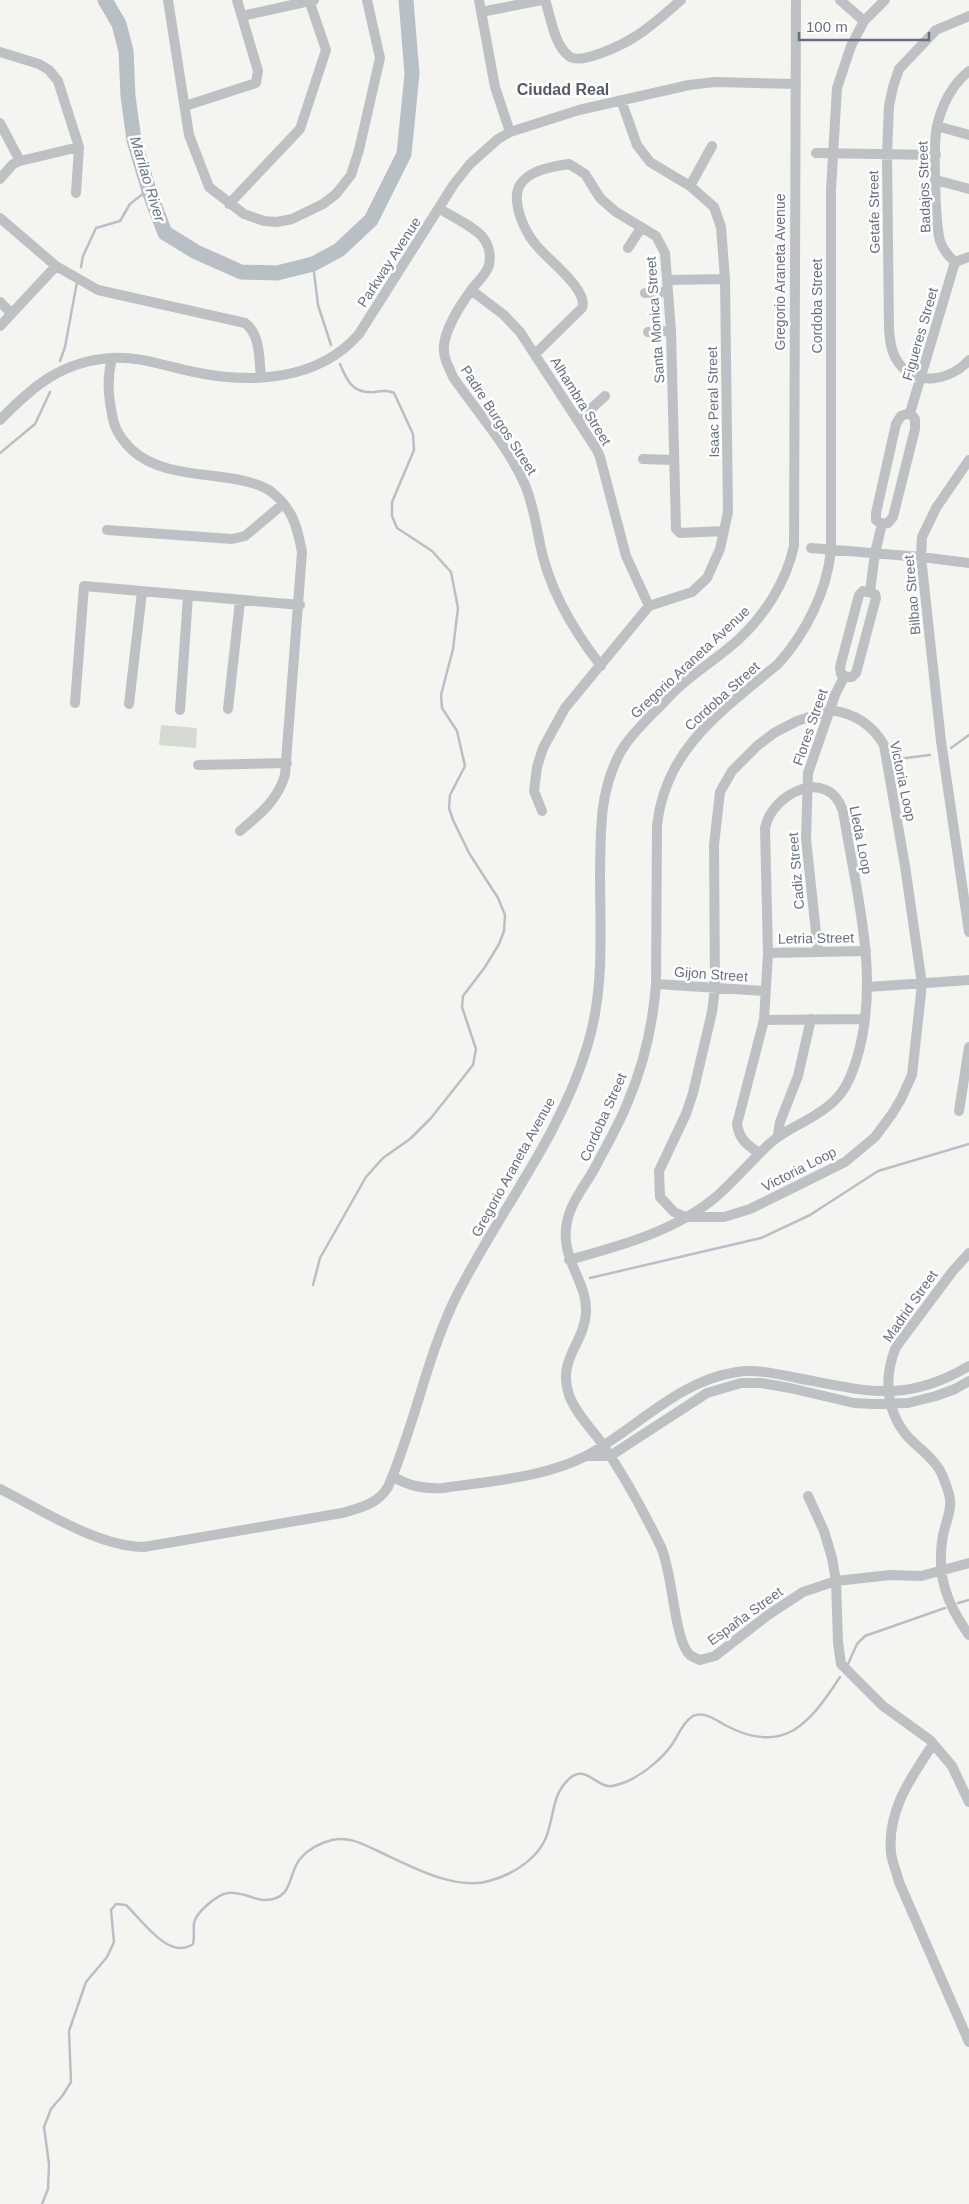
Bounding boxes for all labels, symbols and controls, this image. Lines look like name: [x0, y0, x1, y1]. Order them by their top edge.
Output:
scale bar: [799, 10, 929, 42]
text: 100 m: [806, 18, 848, 35]
district label: Ciudad Real: [517, 81, 609, 98]
water label: Marilao River: [127, 134, 169, 225]
street label: Badajos Street: [914, 141, 934, 233]
street label: Getafe Street: [865, 170, 883, 254]
street label: Gregorio Araneta Avenue: [772, 193, 788, 350]
street label: Parkway Avenue: [354, 214, 424, 310]
street label: Santa Monica Street: [643, 256, 667, 384]
street label: Cordoba Street: [809, 258, 825, 353]
street label: Figueres Street: [899, 286, 941, 382]
street label: Isaac Peral Street: [704, 346, 722, 458]
street label: Alhambra Street: [547, 354, 615, 448]
street label: Padre Burgos Street: [458, 362, 540, 478]
street label: Bilbao Street: [901, 554, 923, 636]
street label: Gregorio Araneta Avenue: [627, 602, 753, 721]
street label: Cordoba Street: [681, 658, 763, 734]
street label: Flores Street: [789, 686, 831, 767]
street label: Victoria Loop: [887, 739, 919, 823]
street label: Lleda Loop: [847, 804, 876, 876]
street label: Cadiz Street: [785, 832, 807, 910]
street label: Letria Street: [778, 929, 854, 947]
street label: Gijon Street: [674, 963, 749, 985]
street label: Cordoba Street: [576, 1070, 630, 1164]
street label: Gregorio Araneta Avenue: [468, 1094, 558, 1240]
street label: Victoria Loop: [759, 1143, 839, 1195]
street label: Madrid Street: [879, 1267, 941, 1345]
street label: España Street: [704, 1583, 786, 1649]

